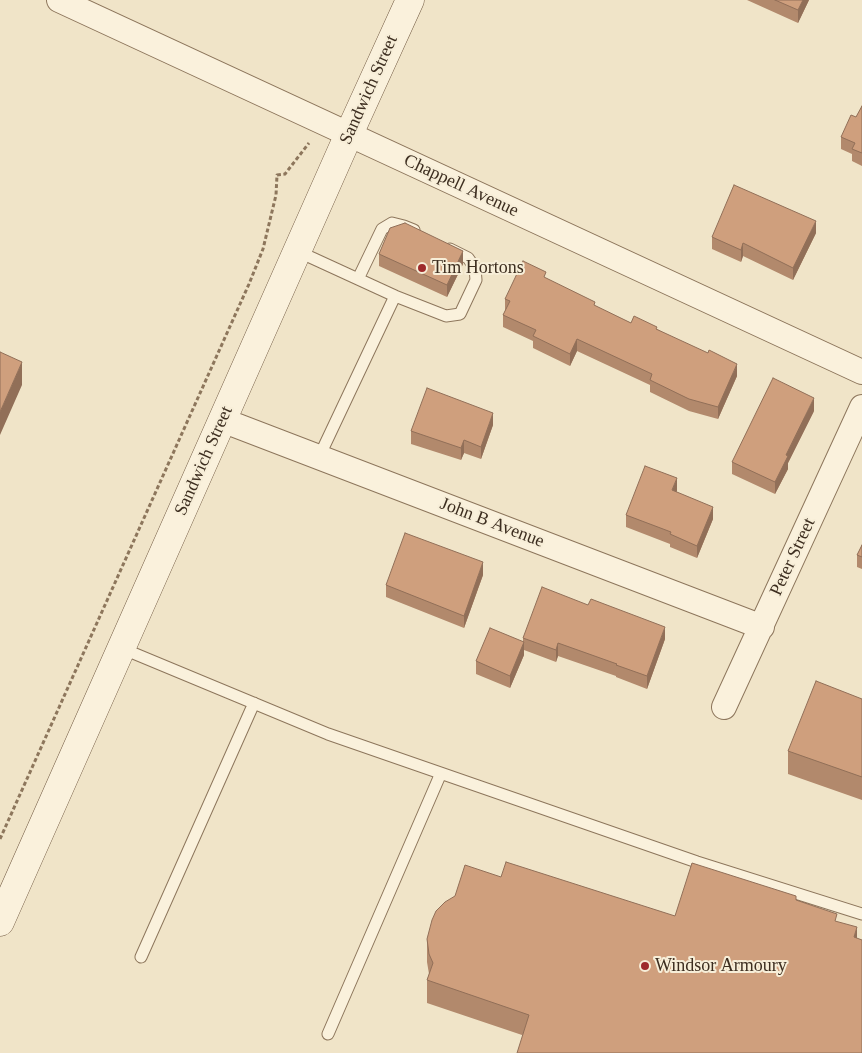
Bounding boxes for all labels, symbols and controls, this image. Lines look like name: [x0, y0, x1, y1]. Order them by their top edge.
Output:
street label: Sandwich Street: [335, 32, 403, 148]
street label: Chappell Avenue: [400, 150, 522, 222]
place label: Tim Hortons: [432, 257, 524, 279]
marker: Tim Hortons: [416, 262, 428, 274]
street label: Sandwich Street: [170, 403, 238, 519]
street label: John B Avenue: [437, 493, 547, 553]
street label: Peter Street: [766, 515, 820, 599]
place label: Windsor Armoury: [655, 955, 787, 977]
marker: Windsor Armoury: [639, 960, 651, 972]

